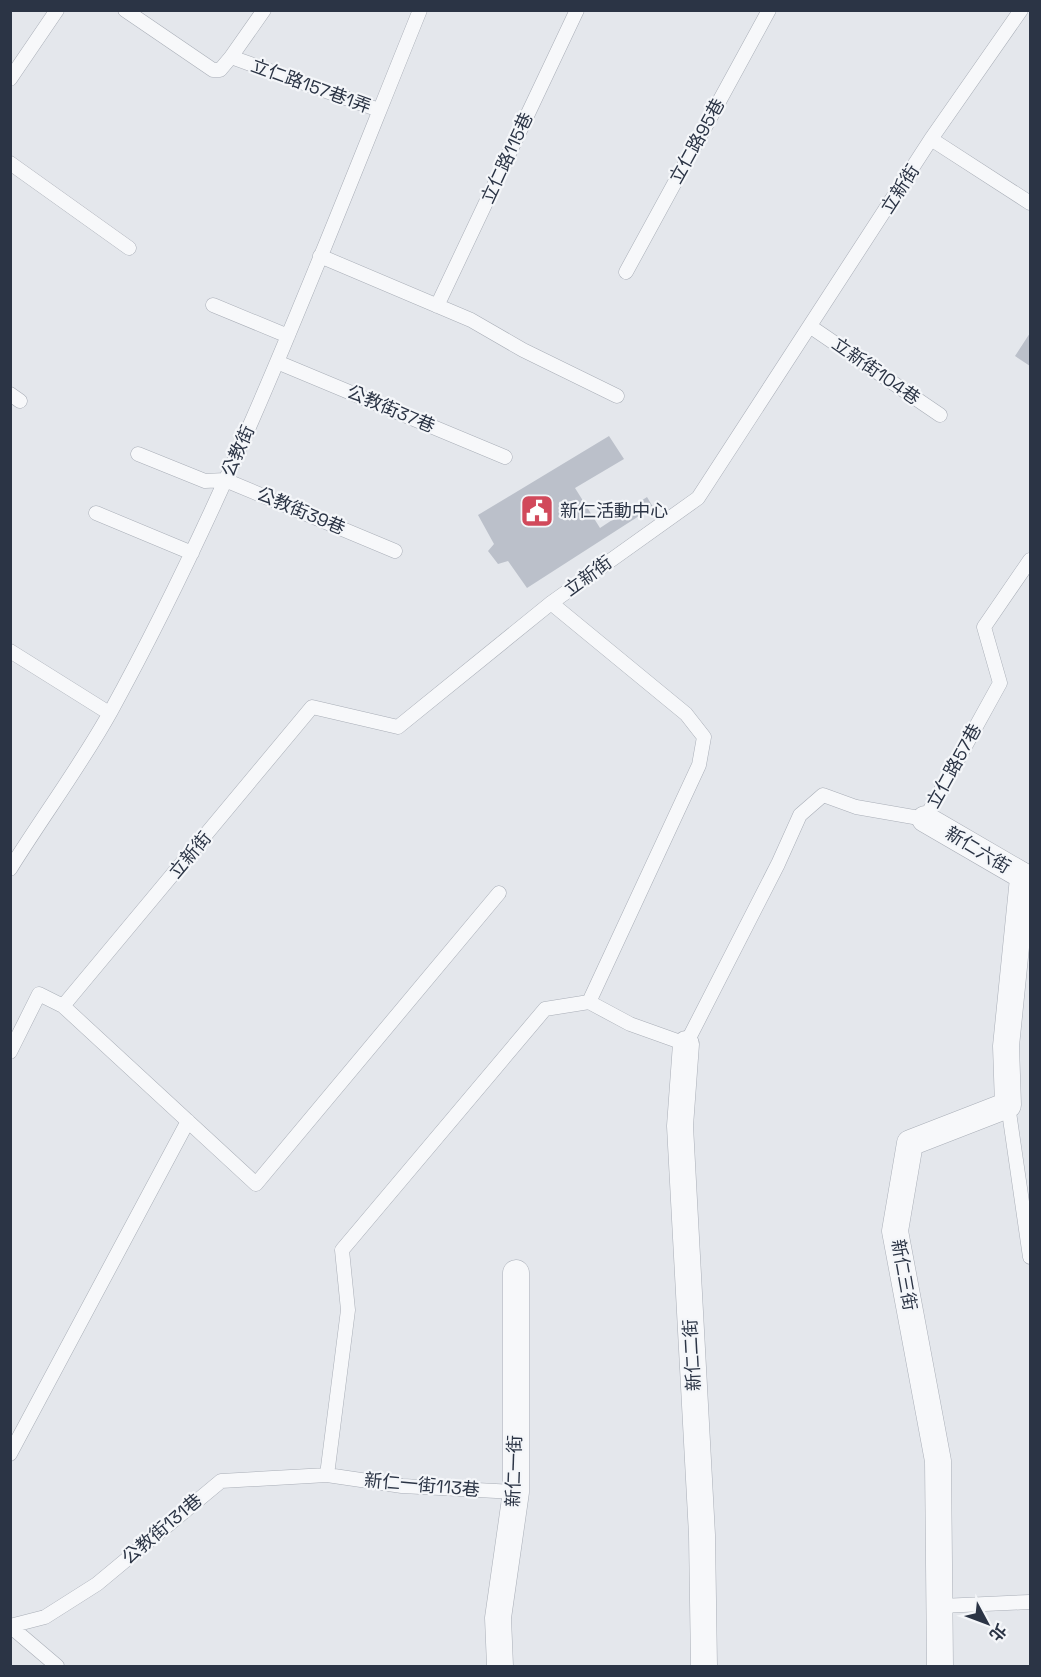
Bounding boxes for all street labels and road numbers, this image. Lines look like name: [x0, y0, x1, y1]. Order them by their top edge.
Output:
street label: 立仁路157巷1弄: [248, 53, 374, 118]
street label: 立仁路95巷: [664, 94, 729, 187]
street label: 立仁路115巷: [475, 109, 538, 207]
street label: 立新街: [875, 160, 924, 218]
street label: 立新街104巷: [828, 332, 925, 409]
street label: 公教街37巷: [344, 380, 439, 437]
street label: 公教街: [216, 421, 259, 480]
street label: 公教街39巷: [253, 482, 349, 539]
street label: 立新街: [559, 550, 616, 601]
street label: 立仁路57巷: [921, 720, 986, 812]
street label: 新仁六街: [941, 821, 1015, 878]
street label: 立新街: [163, 827, 216, 883]
street label: 新仁三街: [887, 1237, 922, 1312]
street label: 新仁二街: [678, 1318, 705, 1392]
street label: 新仁一街: [501, 1435, 526, 1507]
street label: 新仁一街113巷: [363, 1468, 481, 1501]
street label: 公教街131巷: [117, 1488, 206, 1569]

